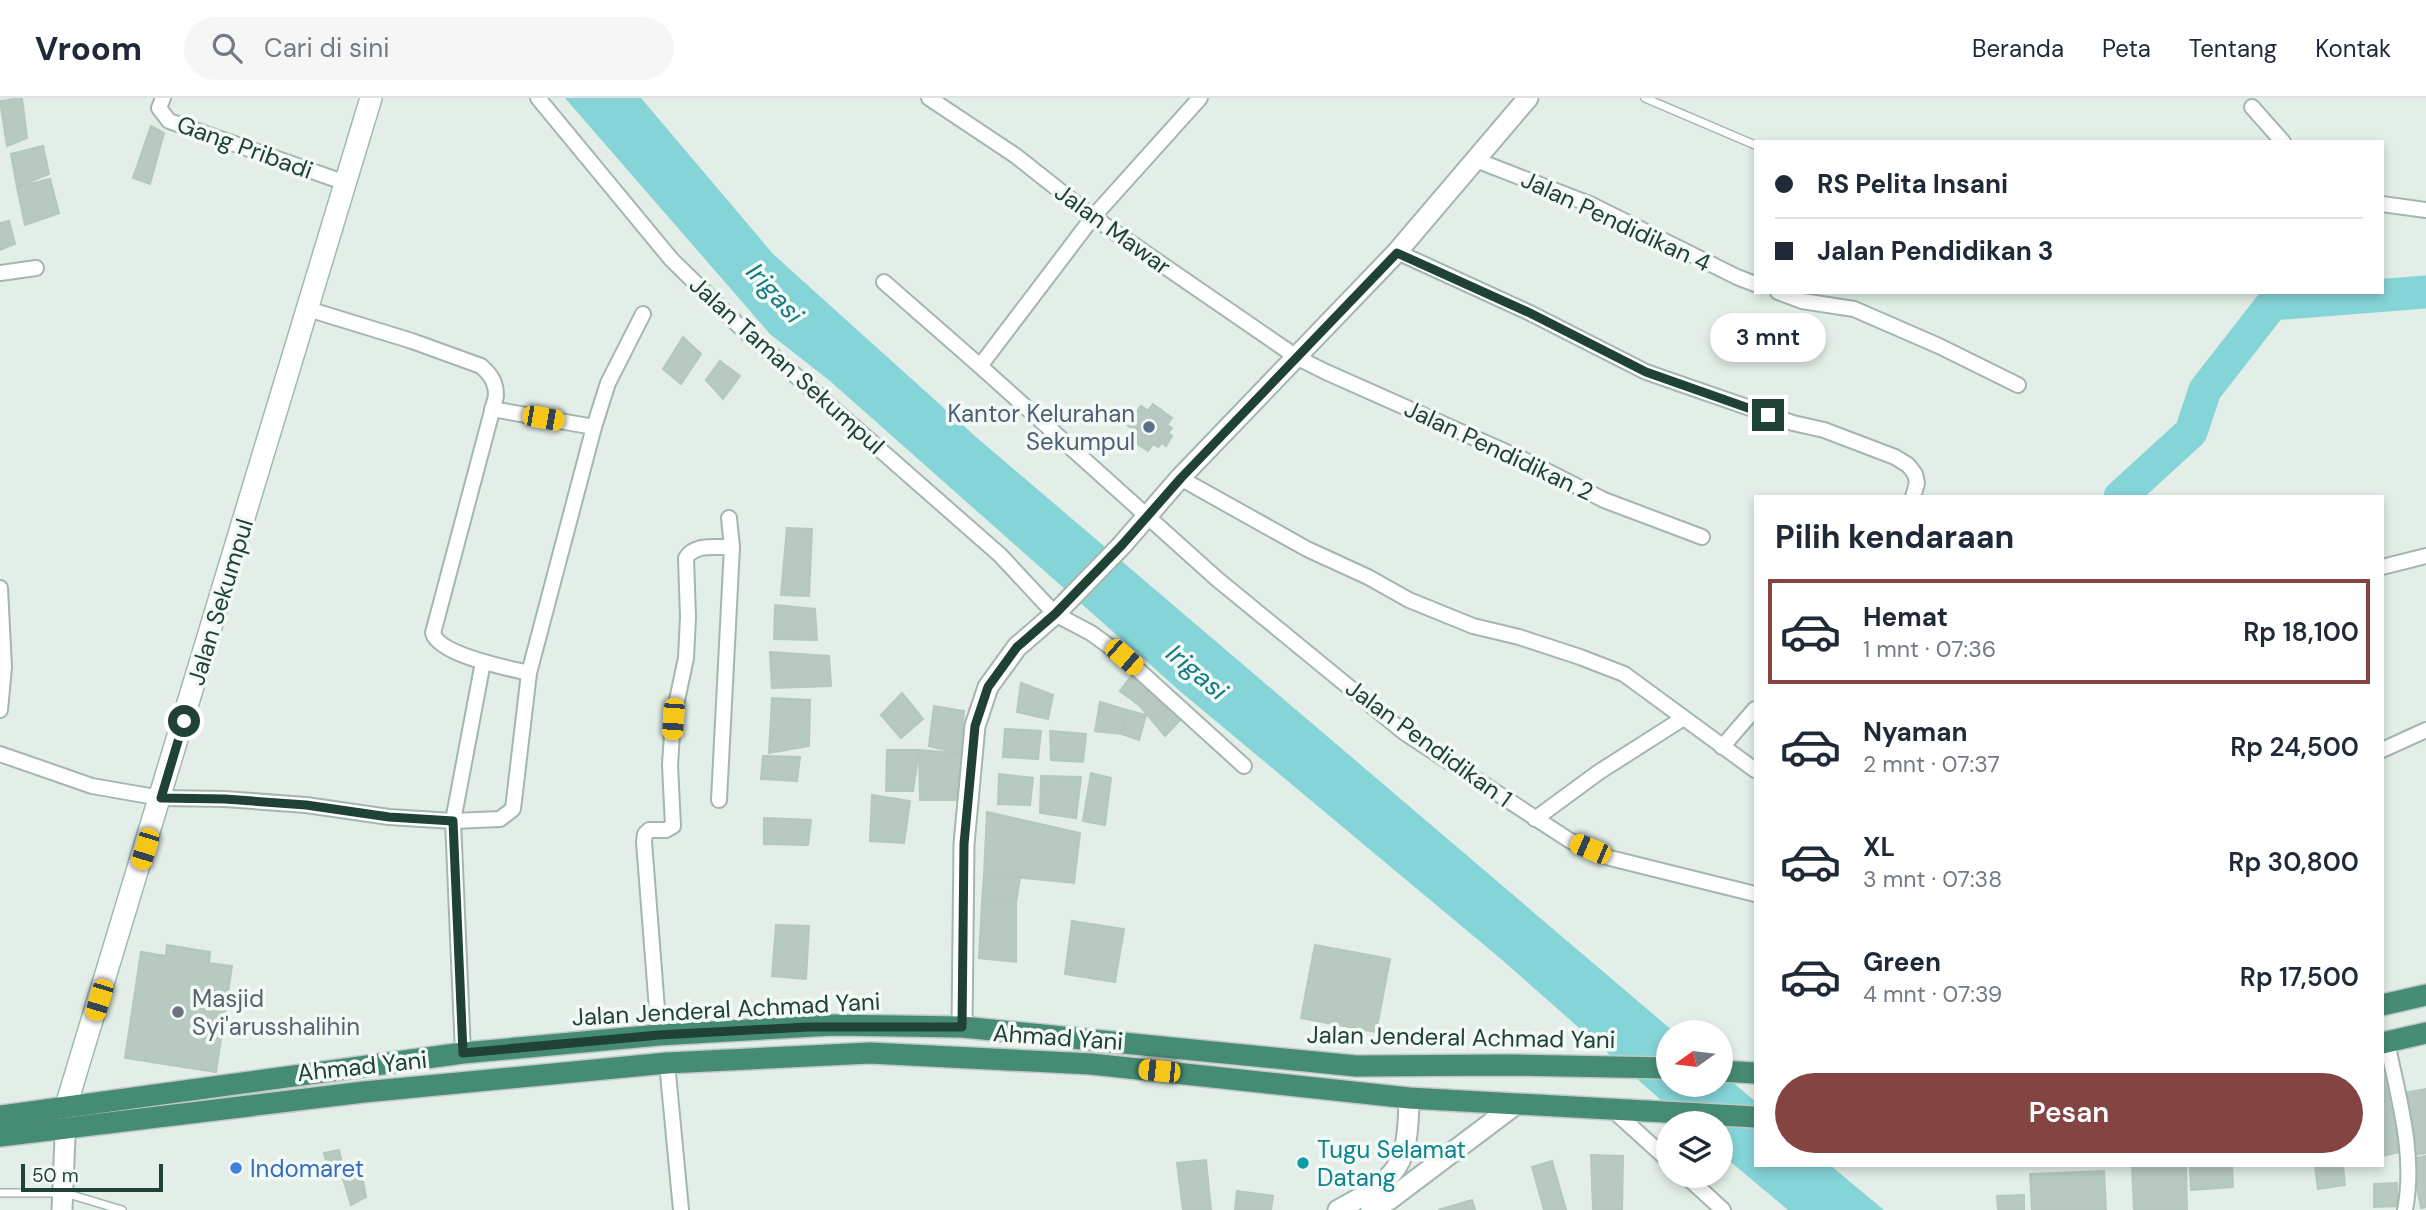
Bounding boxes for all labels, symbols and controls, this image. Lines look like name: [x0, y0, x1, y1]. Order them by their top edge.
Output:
search box: [184, 17, 674, 80]
text: Vroom: [35, 27, 142, 70]
icon: search: [208, 29, 246, 67]
text: Cari di sini: [264, 31, 390, 65]
text: Beranda: [1972, 33, 2064, 64]
text: Peta: [2102, 33, 2151, 64]
text: Tentang: [2189, 33, 2277, 64]
text: Kontak: [2315, 33, 2391, 64]
street label: Gang Pribadi: [173, 108, 317, 186]
street label: Jalan Pendidikan 4: [1516, 163, 1716, 279]
text: RS Pelita Insani: [1817, 167, 2008, 201]
street label: Jalan Mawar: [1049, 176, 1177, 282]
text: Jalan Pendidikan 3: [1817, 234, 2054, 268]
water label: Irigasi: [739, 256, 812, 331]
street label: Jalan Taman Sekumpul: [683, 269, 891, 461]
callout: 3 mnt: [1710, 314, 1826, 362]
text: 3 mnt: [1736, 322, 1800, 352]
street label: Jalan Pendidikan 2: [1400, 393, 1598, 507]
place label: Kantor Kelurahan Sekumpul: [948, 398, 1135, 457]
route end: [1752, 399, 1784, 431]
car: [521, 404, 566, 432]
marker: Kantor Kelurahan Sekumpul: [1141, 419, 1157, 435]
street label: Jalan Sekumpul: [180, 515, 260, 689]
text: Pilih kendaraan: [1775, 516, 2014, 558]
icon: car: [1779, 600, 1842, 663]
text: Hemat: [1863, 600, 1948, 634]
text: Rp 18,100: [2243, 615, 2359, 649]
text: 1 mnt · 07:36: [1863, 634, 1996, 664]
car: [1102, 635, 1147, 679]
water label: Irigasi: [1159, 636, 1235, 708]
street label: Jalan Pendidikan 1: [1340, 672, 1518, 814]
car: [662, 697, 685, 741]
route start: [168, 705, 200, 737]
icon: car: [1779, 715, 1842, 778]
text: Nyaman: [1863, 715, 1968, 749]
text: Rp 24,500: [2230, 730, 2359, 764]
text: 2 mnt · 07:37: [1863, 749, 2000, 779]
car: [129, 826, 162, 872]
icon: car: [1779, 830, 1842, 893]
text: XL: [1863, 830, 1895, 864]
car: [1567, 831, 1614, 867]
text: Rp 30,800: [2228, 845, 2359, 879]
text: 3 mnt · 07:38: [1863, 864, 2002, 894]
icon: car: [1779, 945, 1842, 1008]
text: Green: [1863, 945, 1941, 979]
text: Rp 17,500: [2240, 960, 2359, 994]
car: [83, 977, 116, 1023]
text: 4 mnt · 07:39: [1863, 979, 2002, 1009]
place label: Masjid Syi'arusshalihin: [192, 983, 360, 1042]
street label: Jalan Jenderal Achmad Yani: [571, 985, 881, 1033]
marker: Masjid Syi'arusshalihin: [170, 1004, 186, 1020]
street label: Ahmad Yani: [992, 1017, 1124, 1057]
street label: Jalan Jenderal Achmad Yani: [1306, 1019, 1616, 1055]
north arrow: [1656, 1020, 1732, 1097]
map controls: [1656, 1020, 1733, 1188]
street label: Ahmad Yani: [296, 1044, 428, 1088]
car: [1138, 1058, 1181, 1084]
button: Pesan: [1775, 1073, 2363, 1153]
button: layers: [1656, 1111, 1733, 1188]
place label: Tugu Selamat Datang: [1317, 1134, 1466, 1193]
place label: Indomaret: [250, 1153, 364, 1184]
marker: Tugu Selamat Datang: [1295, 1155, 1311, 1171]
marker: Indomaret: [228, 1160, 244, 1176]
scale bar: [21, 1161, 163, 1193]
text: 50 m: [32, 1163, 79, 1188]

